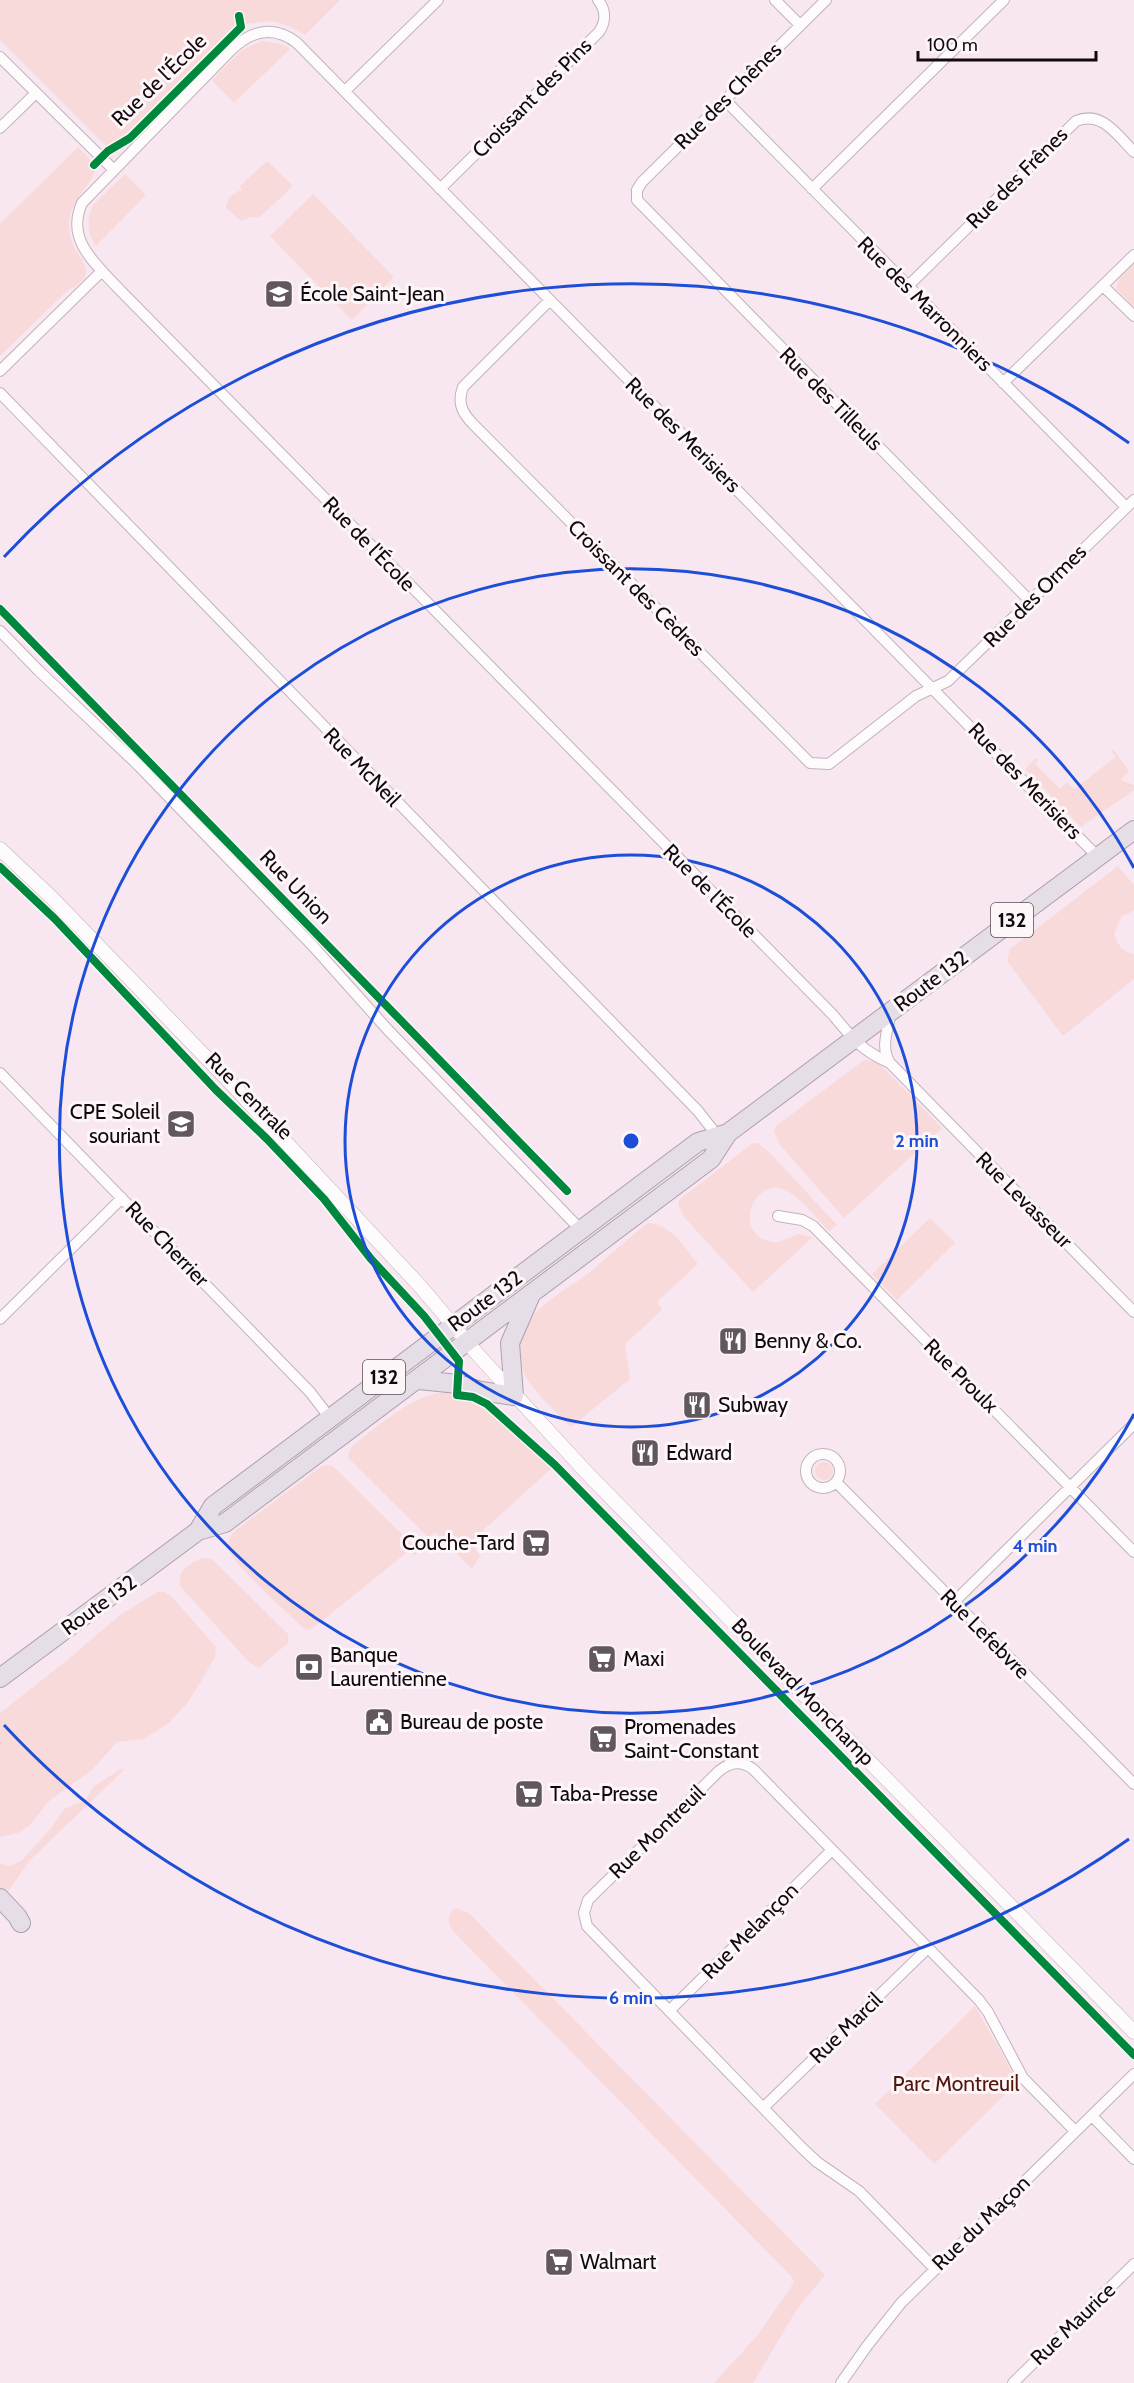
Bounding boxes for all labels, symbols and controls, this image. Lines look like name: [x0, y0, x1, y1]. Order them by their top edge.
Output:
scale bar: [918, 24, 1096, 62]
street label: Rue de l'École: [106, 28, 211, 131]
street label: Croissant des Pins: [467, 33, 597, 163]
text: 100 m: [927, 34, 978, 56]
street label: Rue des Chênes: [669, 37, 787, 154]
street label: Rue des Frênes: [961, 122, 1073, 234]
street label: Rue des Marronniers: [853, 231, 998, 376]
school or university icon: École Saint-Jean: [263, 278, 295, 310]
place label: École Saint-Jean: [300, 281, 445, 306]
street label: Rue des Tilleuls: [775, 342, 888, 456]
street label: Rue des Merisiers: [621, 372, 746, 498]
street label: Rue de l'École: [318, 491, 421, 596]
street label: Croissant des Cèdres: [563, 514, 710, 661]
street label: Rue des Ormes: [978, 539, 1092, 652]
street label: Rue des Merisiers: [963, 717, 1088, 844]
street label: Rue McNeil: [319, 722, 406, 811]
street label: Rue de l'École: [658, 839, 763, 943]
street label: Rue Union: [255, 844, 338, 929]
road number: 132: [991, 903, 1033, 937]
street label: Route 132: [889, 945, 973, 1017]
street label: Rue Centrale: [201, 1047, 298, 1145]
place label: CPE Soleil souriant: [70, 1099, 160, 1148]
school or university icon: CPE Soleil souriant: [165, 1108, 197, 1140]
text: 2 min: [895, 1130, 939, 1152]
centre of rings: [621, 1131, 641, 1151]
street label: Rue Levasseur: [971, 1146, 1078, 1253]
street label: Rue Cherrier: [120, 1196, 214, 1292]
street label: Route 132: [443, 1265, 527, 1337]
restaurant icon: Benny & Co.: [717, 1325, 749, 1357]
place label: Benny & Co.: [754, 1328, 862, 1353]
street label: Rue Proulx: [919, 1333, 1004, 1418]
road number: 132: [363, 1360, 405, 1394]
restaurant icon: Subway: [681, 1389, 713, 1421]
place label: Subway: [718, 1392, 788, 1417]
restaurant icon: Edward: [629, 1437, 661, 1469]
place label: Edward: [666, 1440, 732, 1465]
supermarket icon: Couche-Tard: [520, 1527, 552, 1559]
place label: Couche-Tard: [402, 1530, 515, 1555]
text: 4 min: [1012, 1535, 1058, 1557]
street label: Route 132: [56, 1569, 141, 1640]
street label: Rue Lefebvre: [935, 1584, 1036, 1684]
street label: Boulevard Monchamp: [727, 1613, 880, 1770]
place label: Banque Laurentienne: [330, 1642, 447, 1691]
supermarket icon: Maxi: [586, 1643, 618, 1675]
place label: Maxi: [623, 1646, 664, 1671]
bank icon: Banque Laurentienne: [293, 1651, 325, 1683]
public building icon: Bureau de poste: [363, 1706, 395, 1738]
place label: Bureau de poste: [400, 1709, 543, 1734]
place label: Promenades Saint-Constant: [624, 1714, 759, 1763]
supermarket icon: Promenades Saint-Constant: [587, 1723, 619, 1755]
supermarket icon: Taba-Presse: [513, 1778, 545, 1810]
street label: Rue Montreuil: [604, 1780, 710, 1884]
place label: Taba-Presse: [550, 1781, 658, 1806]
street label: Rue Melançon: [696, 1877, 803, 1984]
text: 6 min: [609, 1987, 653, 2009]
street label: Rue Marcil: [804, 1987, 887, 2068]
park label: Parc Montreuil: [893, 2071, 1020, 2096]
street label: Rue du Maçon: [927, 2170, 1035, 2275]
supermarket icon: Walmart: [543, 2246, 575, 2278]
place label: Walmart: [580, 2249, 656, 2274]
street label: Rue Maurice: [1025, 2277, 1120, 2370]

